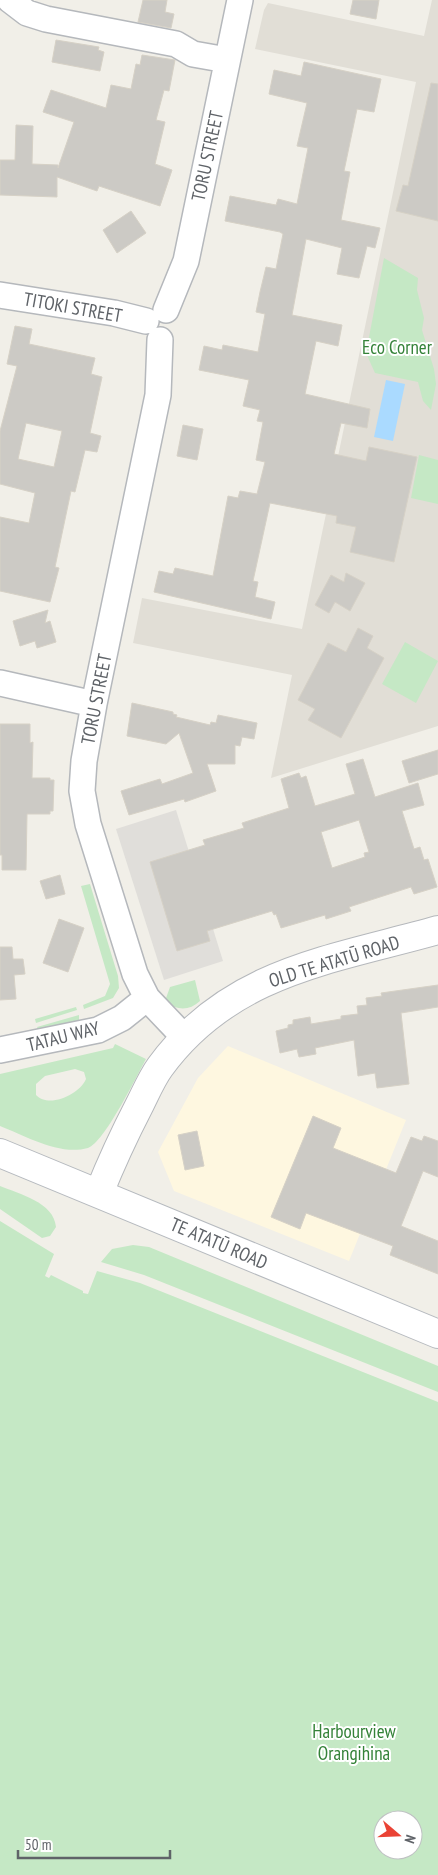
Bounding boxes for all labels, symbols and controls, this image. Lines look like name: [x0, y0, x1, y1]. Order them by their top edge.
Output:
street label: TORU STREET: [186, 108, 228, 203]
street label: TITOKI STREET: [22, 287, 125, 328]
park label: Eco Corner: [362, 335, 433, 359]
street label: TORU STREET: [75, 651, 117, 746]
street label: OLD TE ATATŪ ROAD: [266, 930, 402, 992]
street label: TATAU WAY: [24, 1015, 102, 1057]
street label: TE ATATŪ ROAD: [167, 1212, 271, 1274]
park label: Harbourview Orangihina: [312, 1719, 396, 1765]
north arrow: [373, 1810, 423, 1860]
scale bar: [18, 1828, 170, 1860]
text: N: [401, 1833, 420, 1846]
text: 50 m: [25, 1835, 51, 1854]

